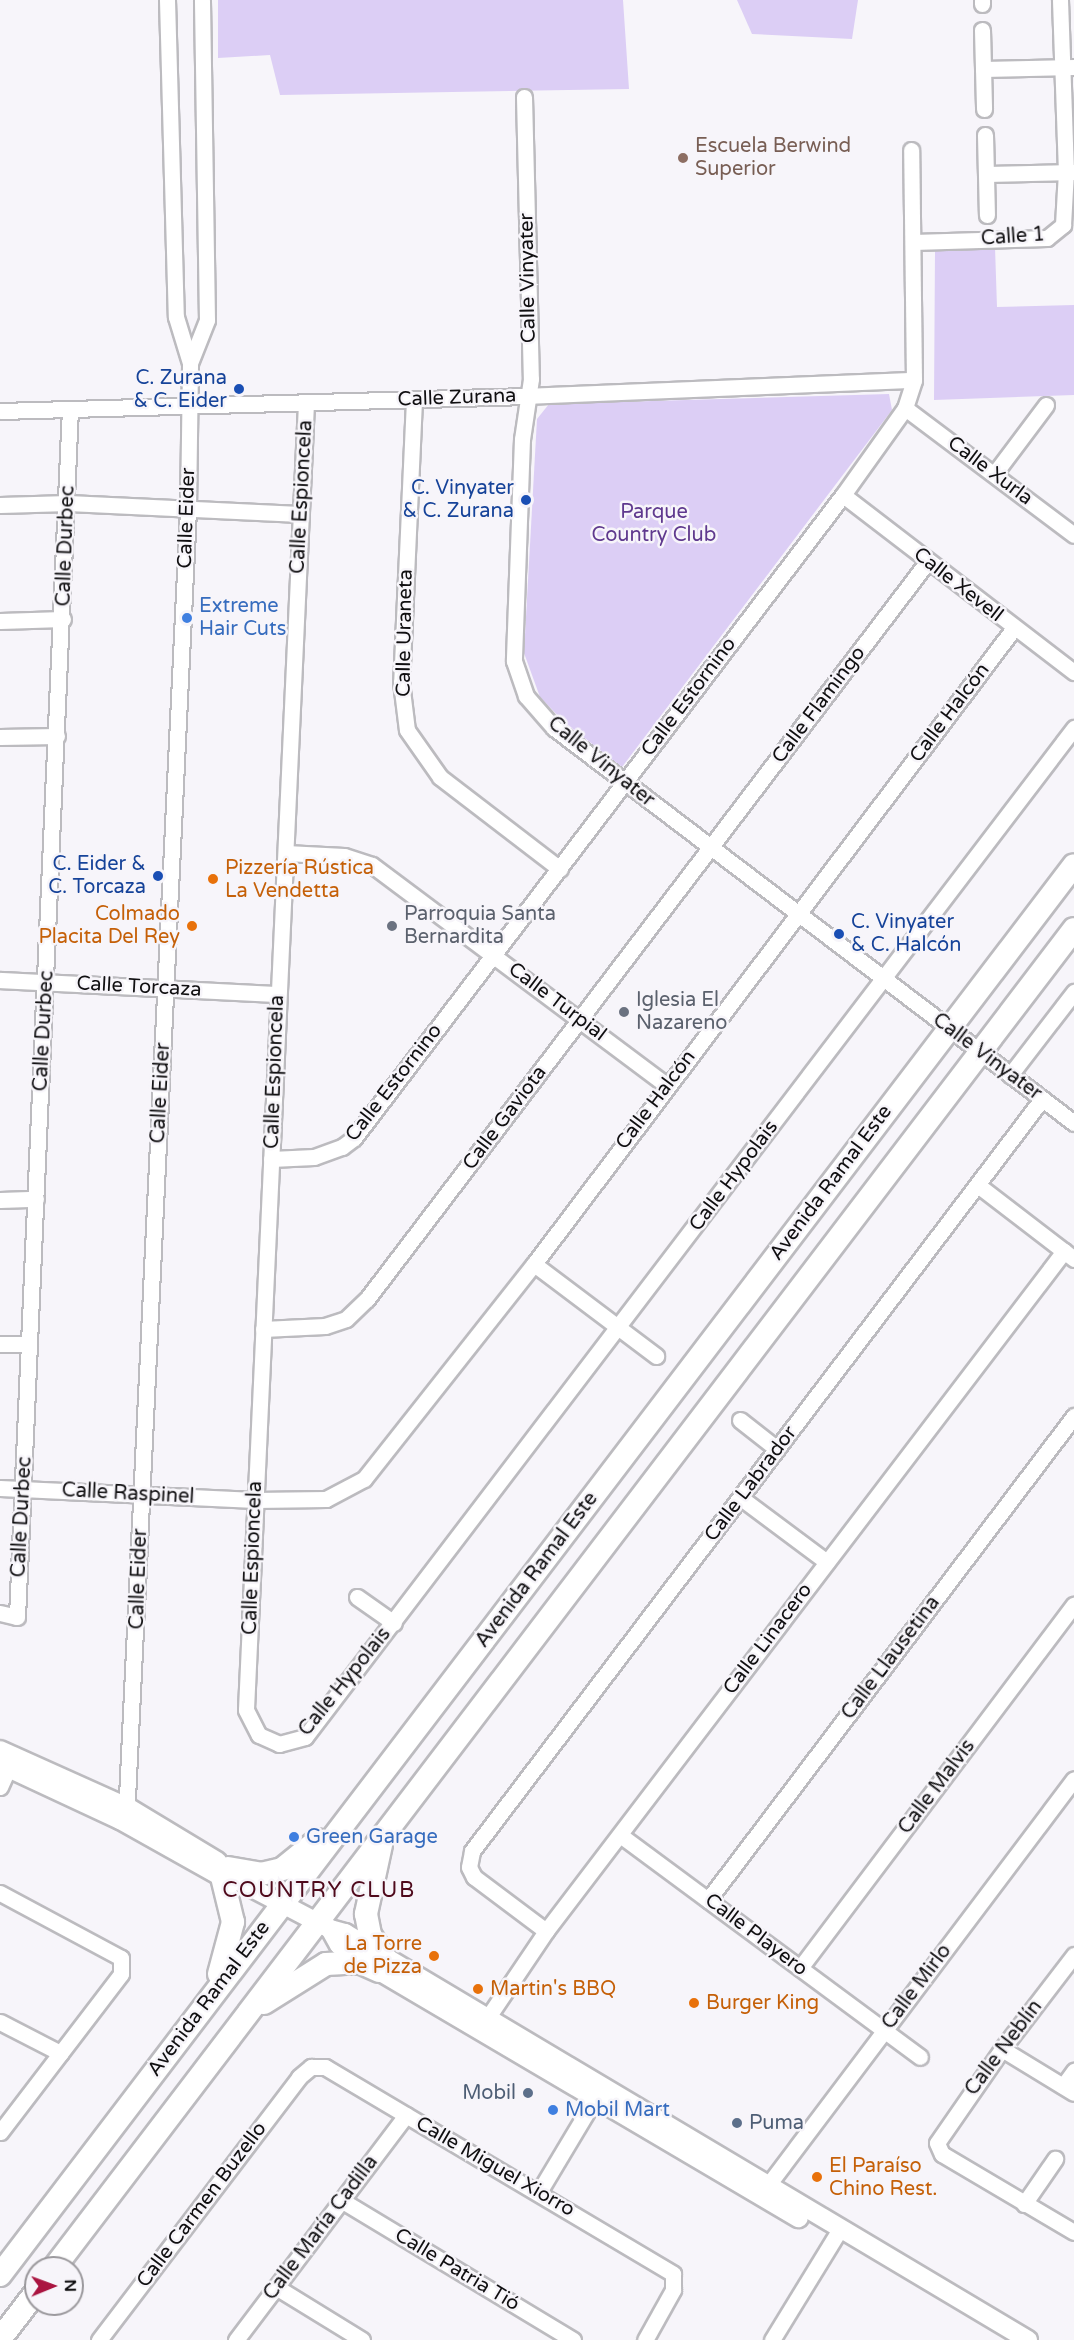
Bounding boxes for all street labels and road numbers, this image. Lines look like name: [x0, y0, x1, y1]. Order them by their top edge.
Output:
street label: Calle Vinyater: [515, 213, 541, 343]
street label: Calle 1: [980, 223, 1046, 251]
street label: Calle Zurana: [397, 384, 517, 412]
street label: Calle Espioncela: [286, 420, 318, 574]
street label: Calle Xurla: [943, 431, 1037, 511]
street label: Calle Eider: [173, 467, 201, 569]
street label: Calle Durbec: [52, 485, 80, 607]
street label: Calle Xevell: [908, 543, 1008, 627]
street label: Calle Uraneta: [392, 569, 418, 697]
street label: Calle Estornino: [637, 633, 741, 761]
street label: Calle Flamingo: [767, 642, 871, 768]
street label: Calle Halcón: [905, 659, 995, 767]
street label: Calle Vinyater: [543, 712, 659, 812]
street label: Calle Turpial: [503, 957, 611, 1047]
street label: Calle Durbec: [29, 970, 59, 1092]
street label: Calle Torcaza: [76, 972, 202, 1002]
street label: Calle Espioncela: [260, 995, 290, 1149]
street label: Calle Vinyater: [928, 1008, 1046, 1106]
street label: Calle Estornino: [341, 1019, 447, 1147]
street label: Calle Eider: [146, 1042, 176, 1144]
street label: Calle Halcón: [611, 1046, 701, 1154]
street label: Calle Gaviota: [458, 1061, 552, 1175]
street label: Avenida Ramal Este: [765, 1101, 897, 1265]
street label: Calle Hypolais: [684, 1116, 784, 1236]
street label: Calle Labrador: [700, 1422, 802, 1546]
street label: Calle Durbec: [7, 1456, 37, 1578]
street label: Calle Raspinel: [61, 1479, 195, 1509]
street label: Calle Espioncela: [238, 1481, 268, 1635]
street label: Avenida Ramal Este: [471, 1488, 603, 1652]
street label: Calle Eider: [125, 1528, 153, 1630]
street label: Calle Linacero: [718, 1579, 818, 1699]
street label: Calle Llausetina: [837, 1592, 945, 1724]
street label: Calle Hypolais: [294, 1623, 396, 1741]
street label: Calle Malvis: [894, 1735, 980, 1839]
street label: Calle Playero: [700, 1889, 812, 1981]
street label: Avenida Ramal Este: [143, 1917, 275, 2081]
street label: Calle Mirlo: [877, 1940, 957, 2034]
street label: Calle Neblín: [960, 1995, 1048, 2101]
street label: Calle Miguel Xiorro: [411, 2112, 579, 2222]
street label: Calle Carmen Buzello: [132, 2118, 272, 2292]
street label: Calle María Cadilla: [259, 2151, 383, 2305]
street label: Calle Patria Tió: [390, 2223, 524, 2317]

